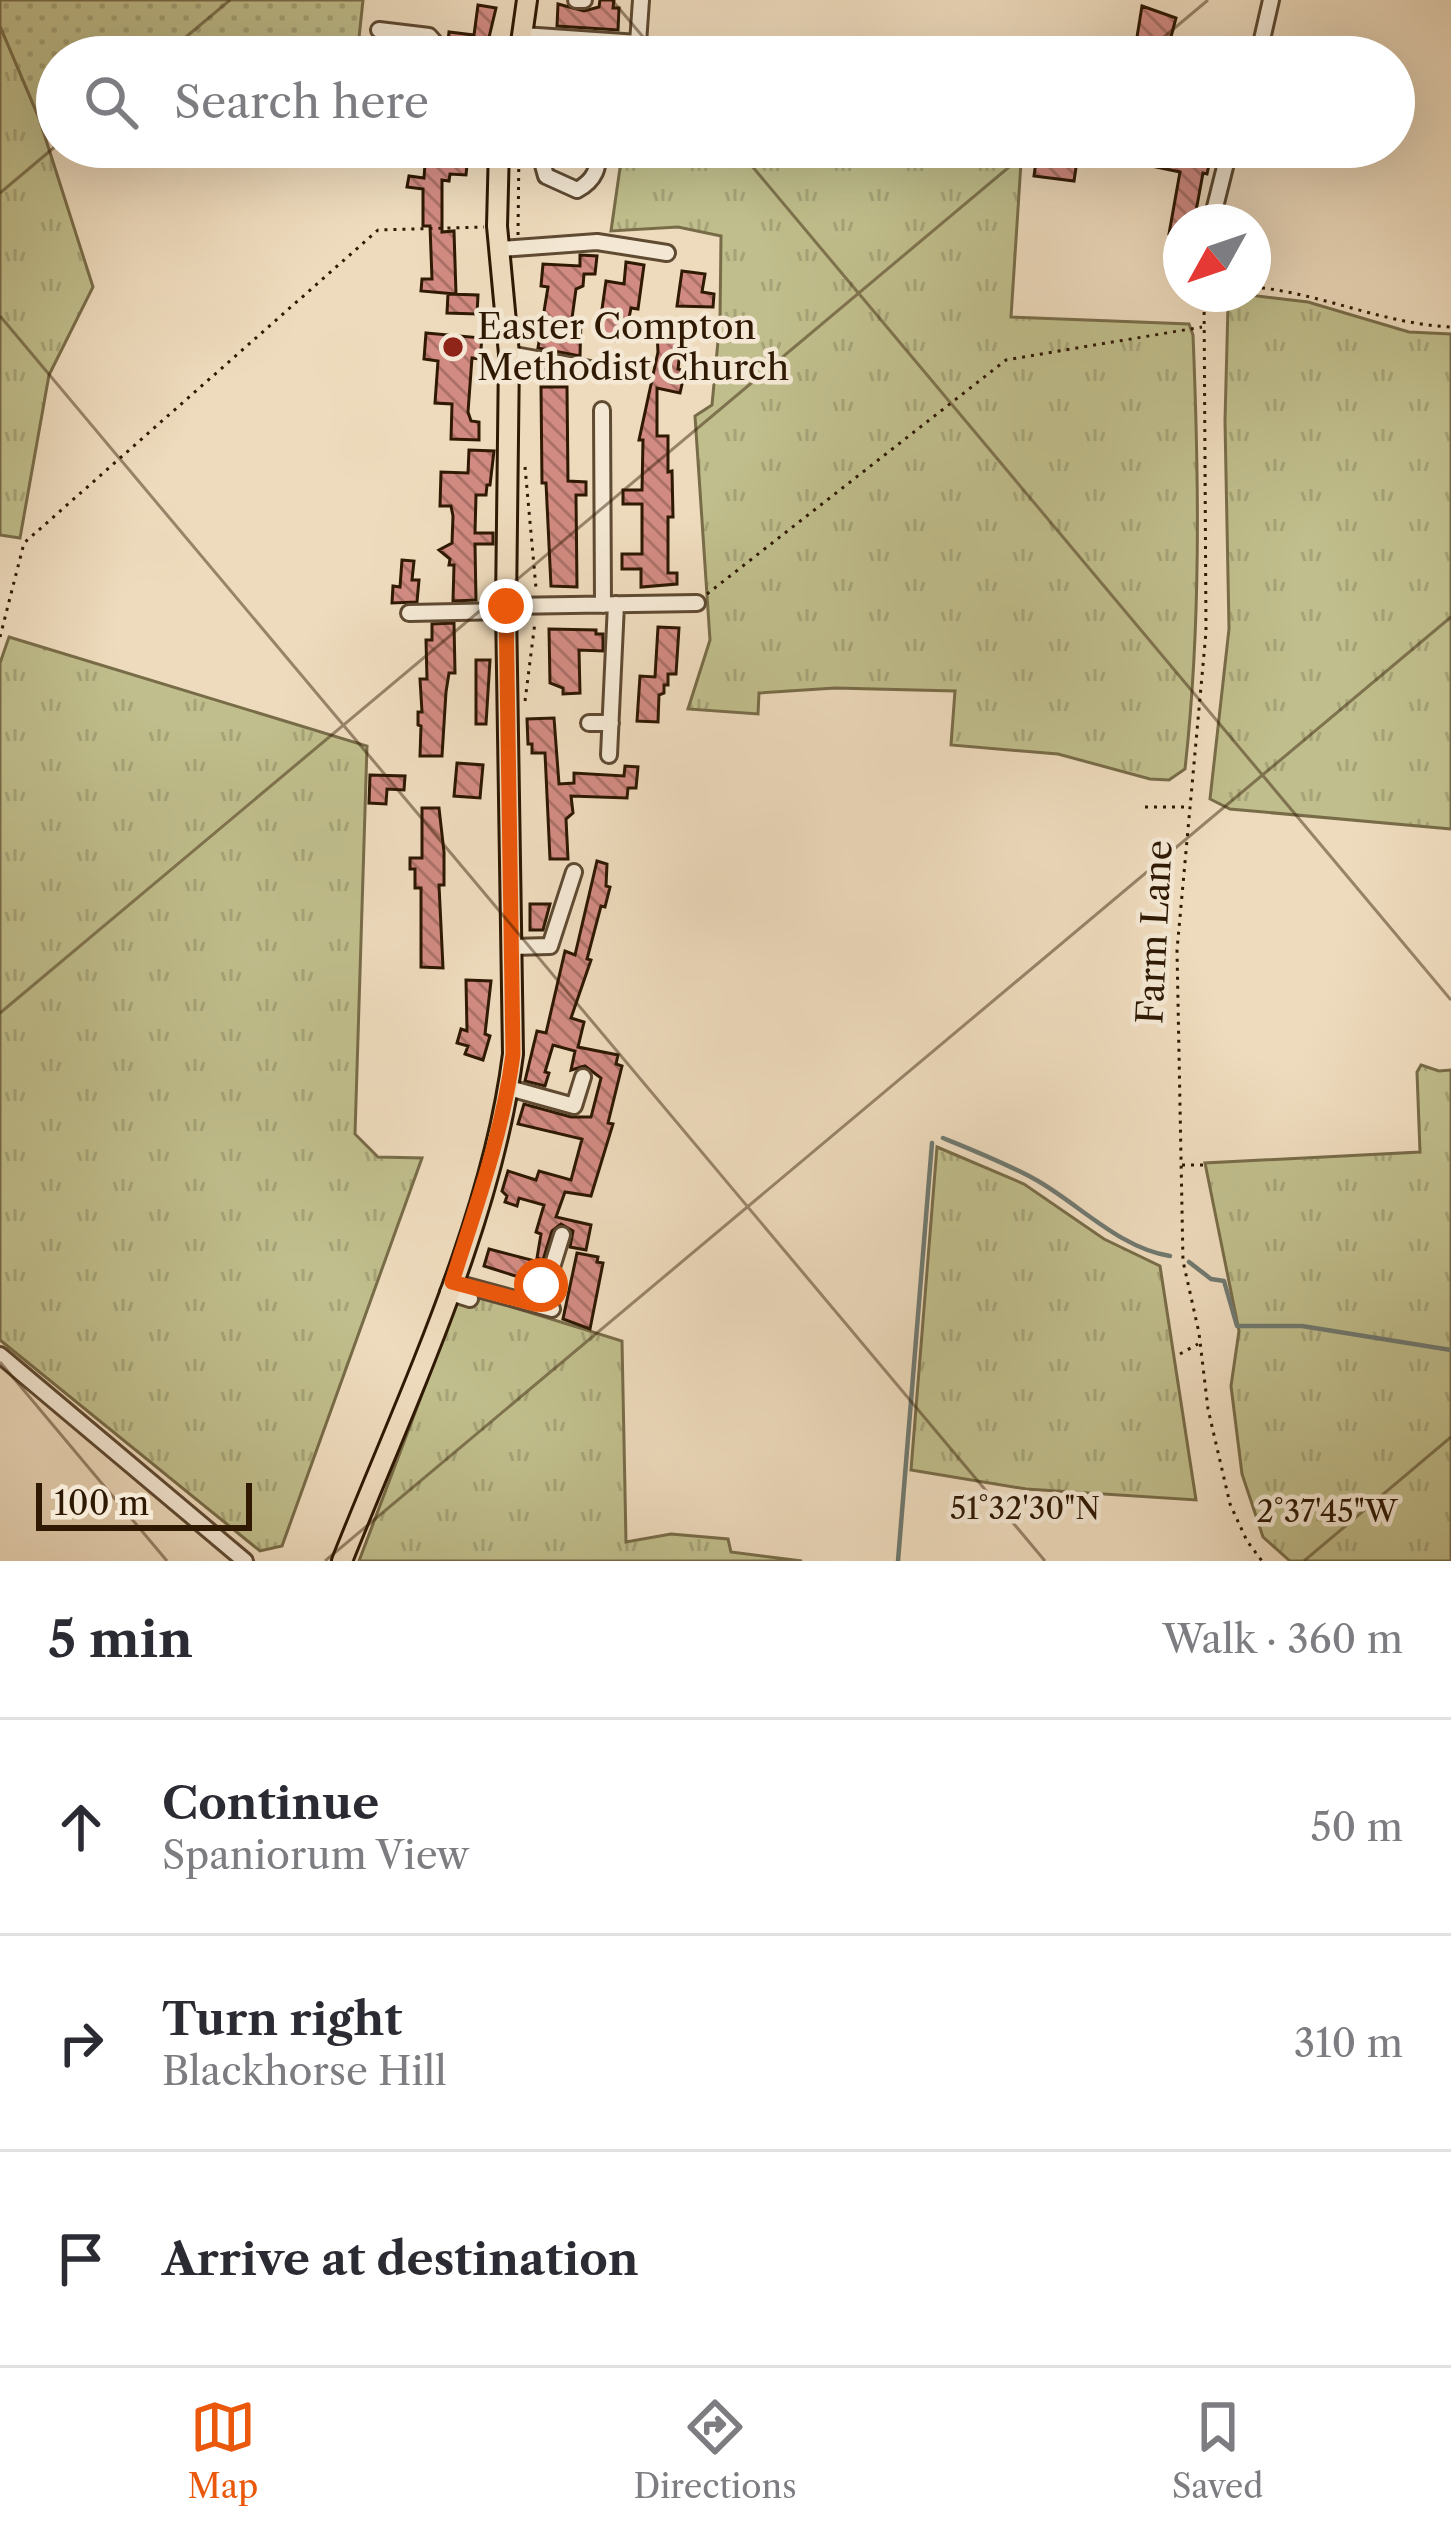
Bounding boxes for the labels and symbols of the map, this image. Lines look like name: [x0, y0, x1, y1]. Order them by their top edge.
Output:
north arrow: [1163, 204, 1271, 312]
place label: Easter Compton Methodist Church: [477, 304, 789, 389]
marker: Easter Compton Methodist Church: [440, 334, 466, 360]
route end: [479, 579, 533, 633]
street label: Farm Lane: [1127, 839, 1181, 1025]
route start: [514, 1258, 568, 1312]
scale bar: [36, 1477, 252, 1530]
text: 51°32'30"N: [950, 1490, 1100, 1527]
text: 2°37'45"W: [1256, 1493, 1399, 1530]

